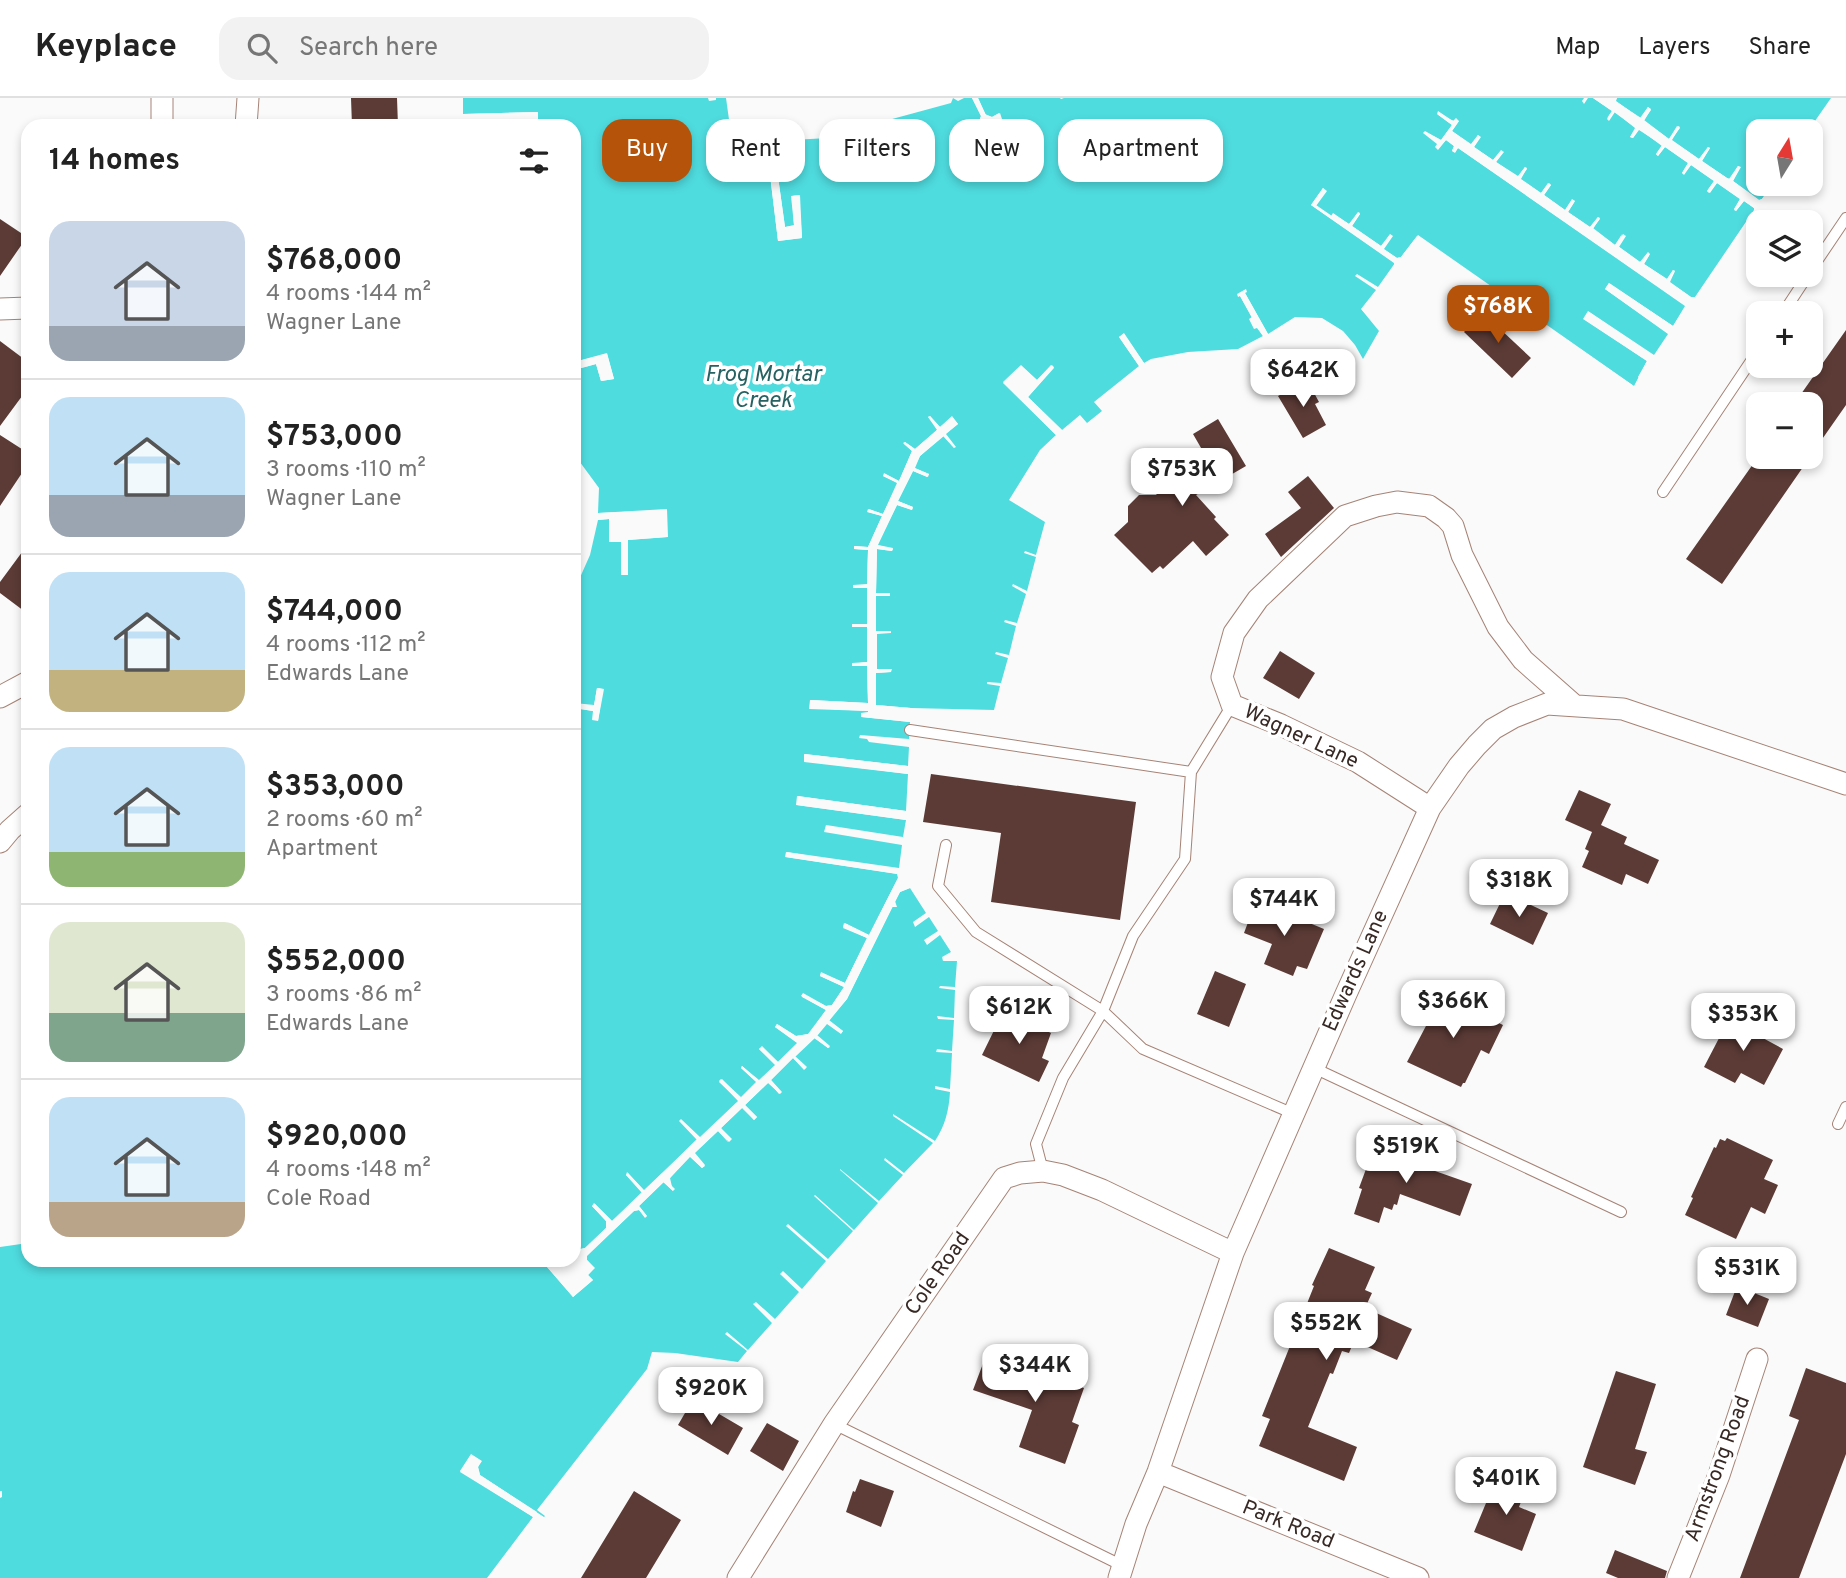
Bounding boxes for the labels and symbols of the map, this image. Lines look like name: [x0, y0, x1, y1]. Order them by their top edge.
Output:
north arrow: [1746, 119, 1824, 196]
pin: $768K: [1449, 286, 1547, 345]
pin: $642K: [1254, 350, 1352, 409]
water label: Frog Mortar Creek: [705, 361, 823, 416]
pin: $753K: [1133, 448, 1231, 508]
street label: Wagner Lane: [1239, 699, 1363, 775]
pin: $318K: [1470, 860, 1568, 919]
pin: $744K: [1235, 878, 1333, 938]
street label: Edwards Lane: [1317, 906, 1395, 1036]
pin: $366K: [1404, 981, 1502, 1040]
pin: $612K: [970, 986, 1068, 1046]
pin: $353K: [1694, 993, 1792, 1053]
pin: $519K: [1357, 1126, 1455, 1185]
street label: Cole Road: [899, 1227, 977, 1321]
pin: $531K: [1698, 1248, 1796, 1307]
pin: $552K: [1277, 1302, 1375, 1362]
pin: $344K: [986, 1344, 1084, 1404]
pin: $920K: [662, 1368, 760, 1427]
street label: Armstrong Road: [1679, 1392, 1757, 1546]
pin: $401K: [1457, 1458, 1555, 1517]
street label: Park Road: [1238, 1494, 1338, 1556]

